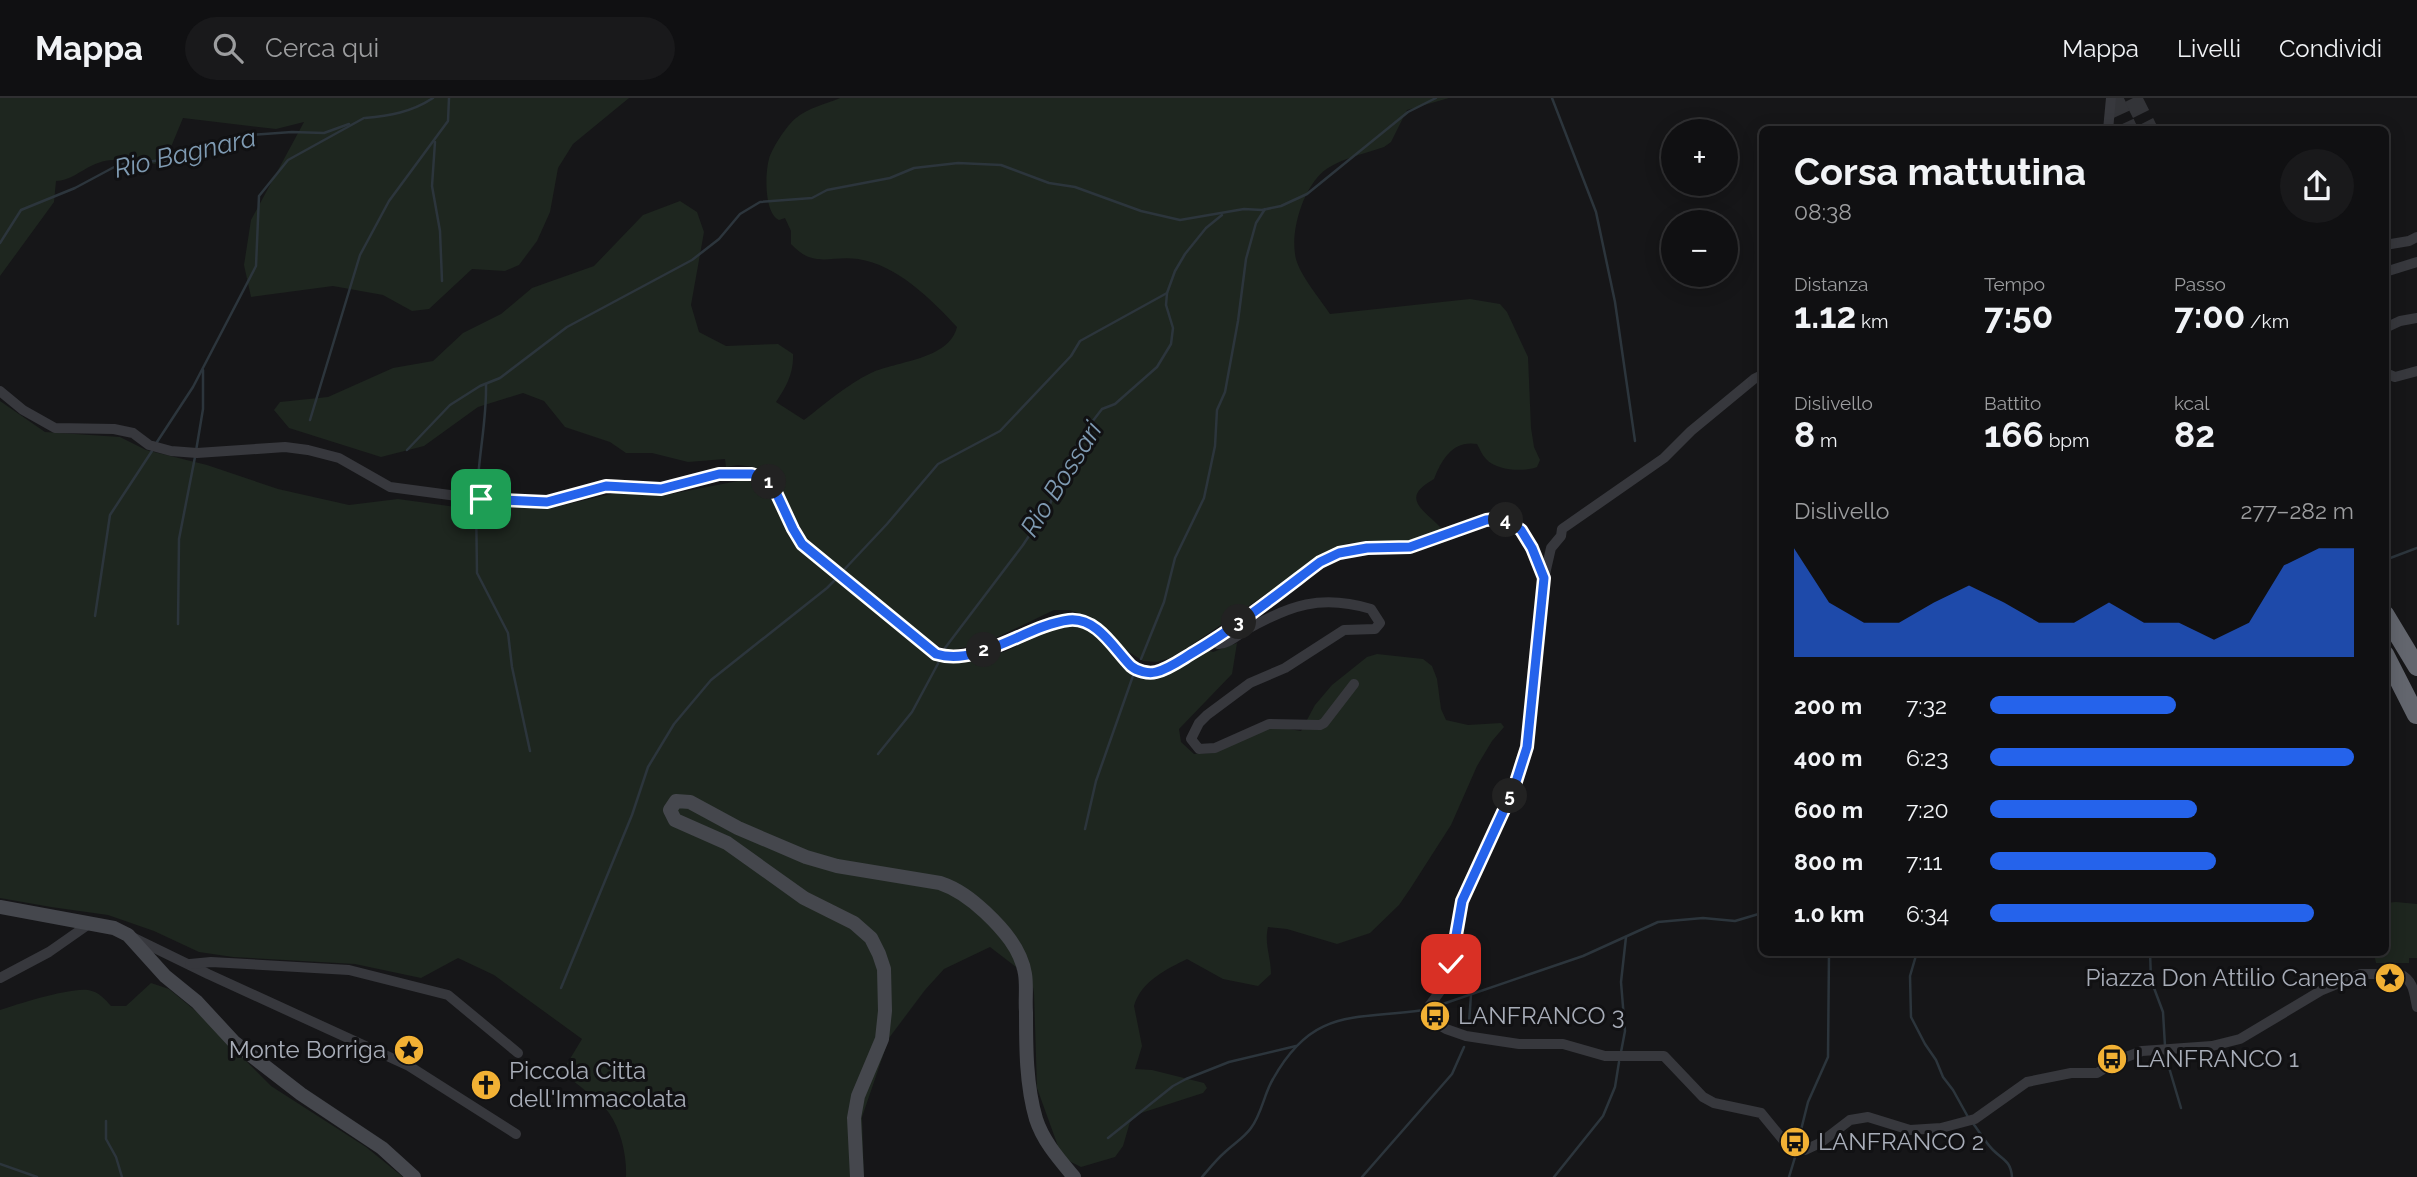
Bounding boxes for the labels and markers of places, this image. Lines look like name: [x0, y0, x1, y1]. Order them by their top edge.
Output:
pin: 1: [752, 464, 786, 500]
pin: [451, 469, 511, 529]
pin: 4: [1488, 502, 1524, 538]
pin: 3: [1222, 604, 1256, 640]
pin: 2: [967, 632, 1002, 668]
pin: 5: [1492, 778, 1528, 814]
pin: [1421, 934, 1481, 994]
place icon: Piazza Don Attilio Canepa: [2373, 961, 2407, 995]
place label: Piazza Don Attilio Canepa: [2085, 963, 2367, 992]
bus stop icon: LANFRANCO 3: [1418, 999, 1452, 1033]
place label: LANFRANCO 3: [1458, 1001, 1624, 1030]
place icon: Monte Borriga: [392, 1033, 426, 1067]
place label: Monte Borriga: [229, 1035, 386, 1064]
bus stop icon: LANFRANCO 1: [2095, 1042, 2129, 1076]
place label: LANFRANCO 1: [2135, 1044, 2299, 1073]
place label: Piccola Citta dell'Immacolata: [509, 1056, 687, 1113]
church icon: Piccola Citta dell'Immacolata: [469, 1068, 503, 1102]
bus stop icon: LANFRANCO 2: [1778, 1125, 1812, 1159]
place label: LANFRANCO 2: [1818, 1127, 1984, 1156]

